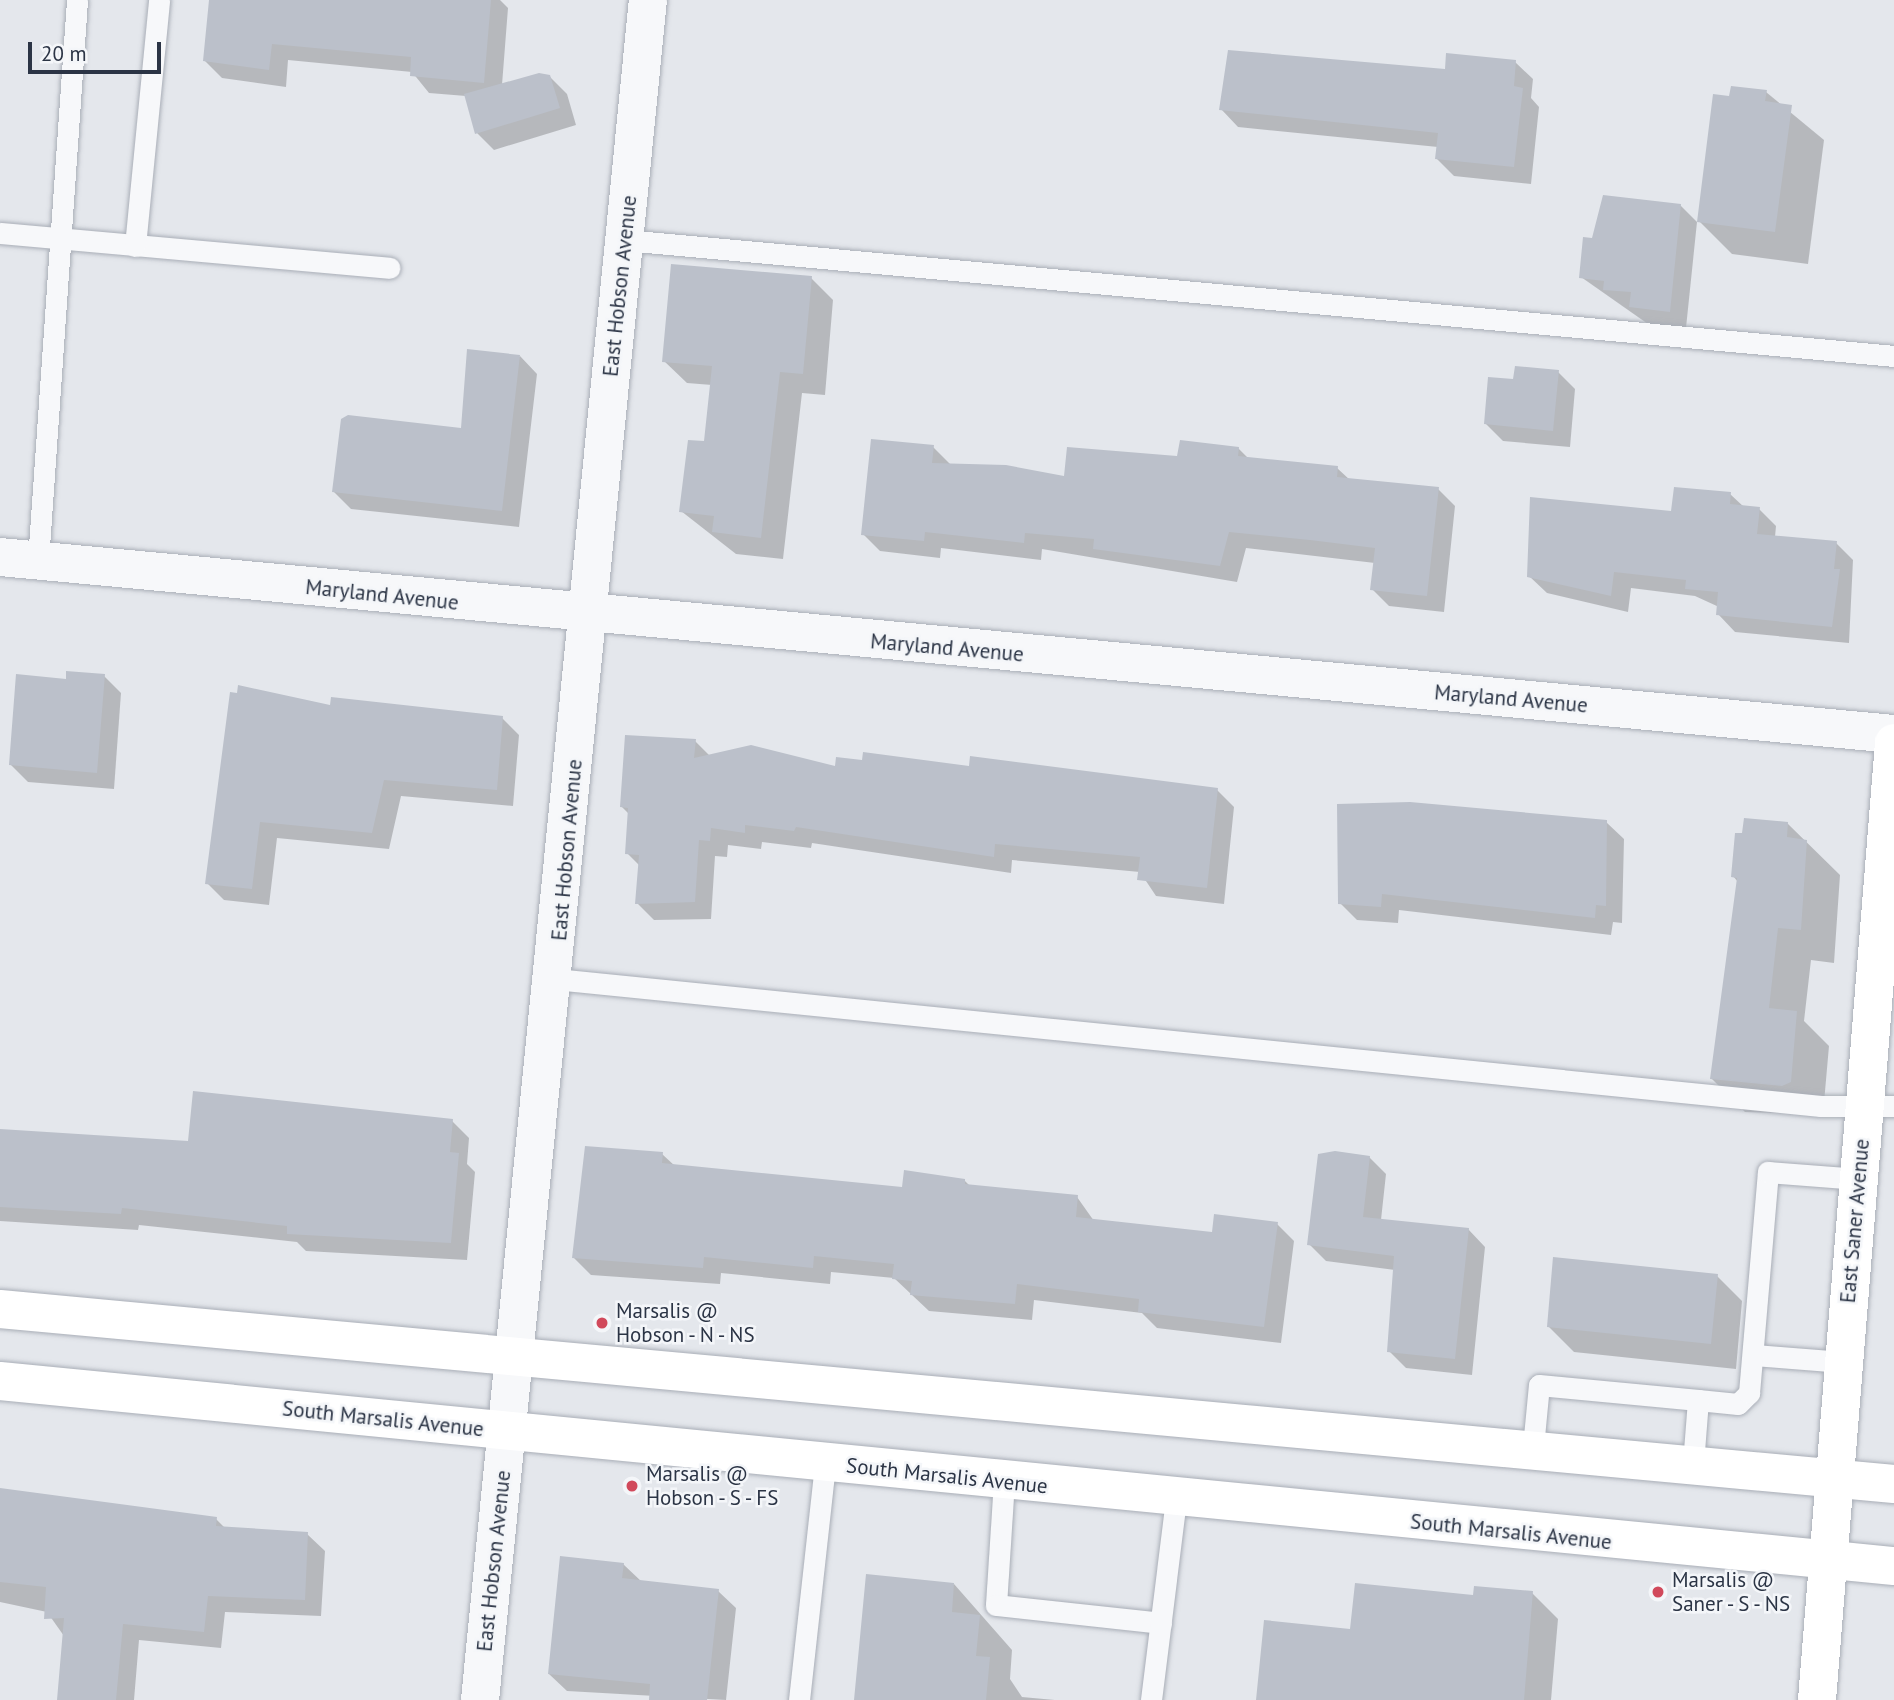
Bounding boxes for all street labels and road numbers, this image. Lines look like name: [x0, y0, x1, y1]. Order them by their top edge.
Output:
street label: East Hobson Avenue: [598, 194, 642, 378]
street label: Maryland Avenue: [304, 574, 460, 616]
street label: Maryland Avenue: [869, 629, 1025, 667]
street label: Maryland Avenue: [1433, 680, 1589, 718]
street label: East Hobson Avenue: [546, 758, 588, 942]
street label: East Saner Avenue: [1835, 1138, 1875, 1304]
street label: South Marsalis Avenue: [281, 1396, 485, 1442]
street label: South Marsalis Avenue: [845, 1453, 1049, 1499]
street label: East Hobson Avenue: [472, 1469, 516, 1653]
street label: South Marsalis Avenue: [1409, 1509, 1613, 1555]

